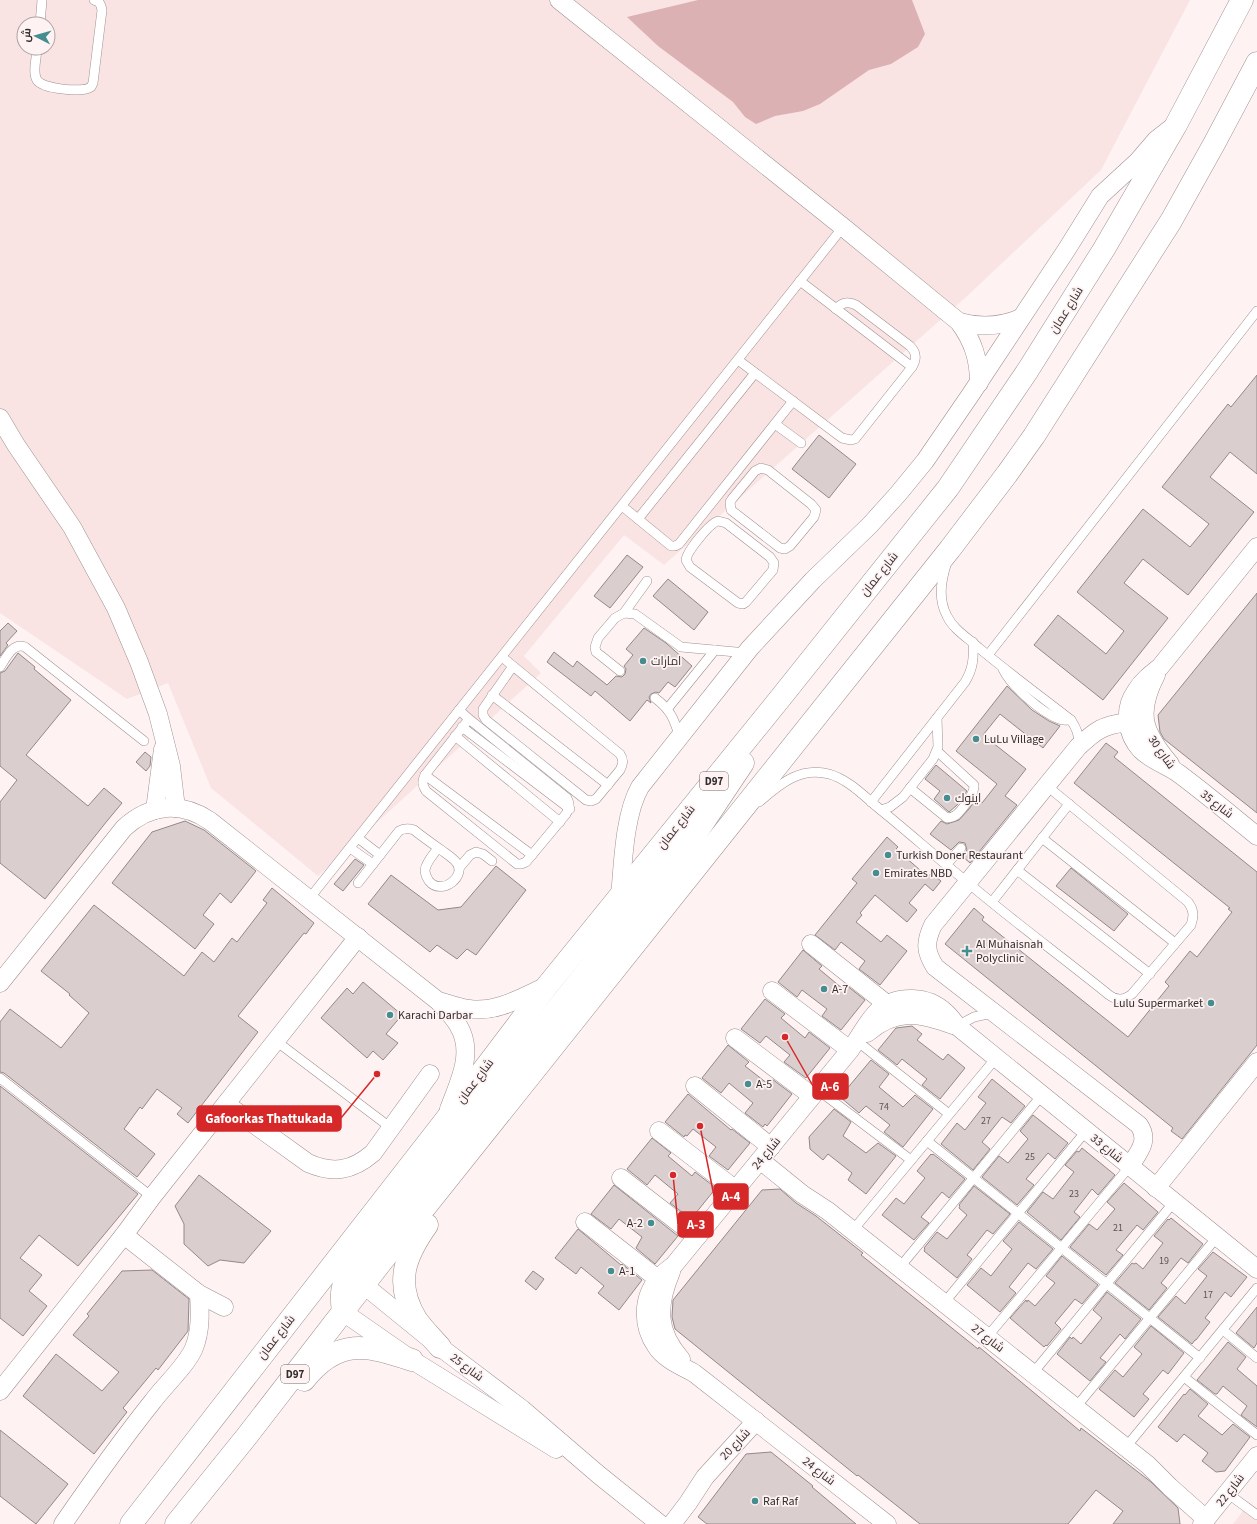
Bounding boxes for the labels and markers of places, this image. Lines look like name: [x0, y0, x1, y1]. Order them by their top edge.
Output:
place label: امارات: [651, 653, 681, 670]
marker: امارات: [638, 656, 648, 666]
place label: LuLu Village: [984, 731, 1044, 748]
marker: LuLu Village: [971, 734, 981, 744]
place label: اينوك: [955, 790, 981, 807]
marker: اينوك: [942, 793, 952, 803]
place label: Turkish Doner Restaurant: [896, 847, 1023, 864]
marker: Turkish Doner Restaurant: [883, 850, 893, 860]
place label: Emirates NBD: [884, 865, 952, 882]
marker: Emirates NBD: [871, 868, 881, 878]
place label: Al Muhaisnah Polyclinic: [976, 936, 1043, 967]
marker: Al Muhaisnah Polyclinic: [961, 945, 973, 957]
place label: A-7: [832, 981, 848, 998]
marker: A-7: [819, 984, 829, 994]
place label: Lulu Supermarket: [1113, 995, 1203, 1012]
marker: Lulu Supermarket: [1206, 998, 1216, 1008]
place label: Karachi Darbar: [398, 1007, 473, 1024]
marker: Karachi Darbar: [385, 1010, 395, 1020]
callout: A-6: [813, 1074, 848, 1099]
place label: A-5: [756, 1076, 772, 1093]
marker: A-5: [743, 1079, 753, 1089]
callout: Gafoorkas Thattukada: [197, 1106, 341, 1131]
callout: A-4: [714, 1184, 748, 1209]
callout: A-3: [678, 1212, 713, 1237]
place label: A-2: [627, 1215, 643, 1232]
marker: A-2: [646, 1218, 656, 1228]
place label: A-1: [619, 1263, 635, 1280]
marker: A-1: [606, 1266, 616, 1276]
place label: Raf Raf: [763, 1493, 799, 1510]
marker: Raf Raf: [750, 1496, 760, 1506]

